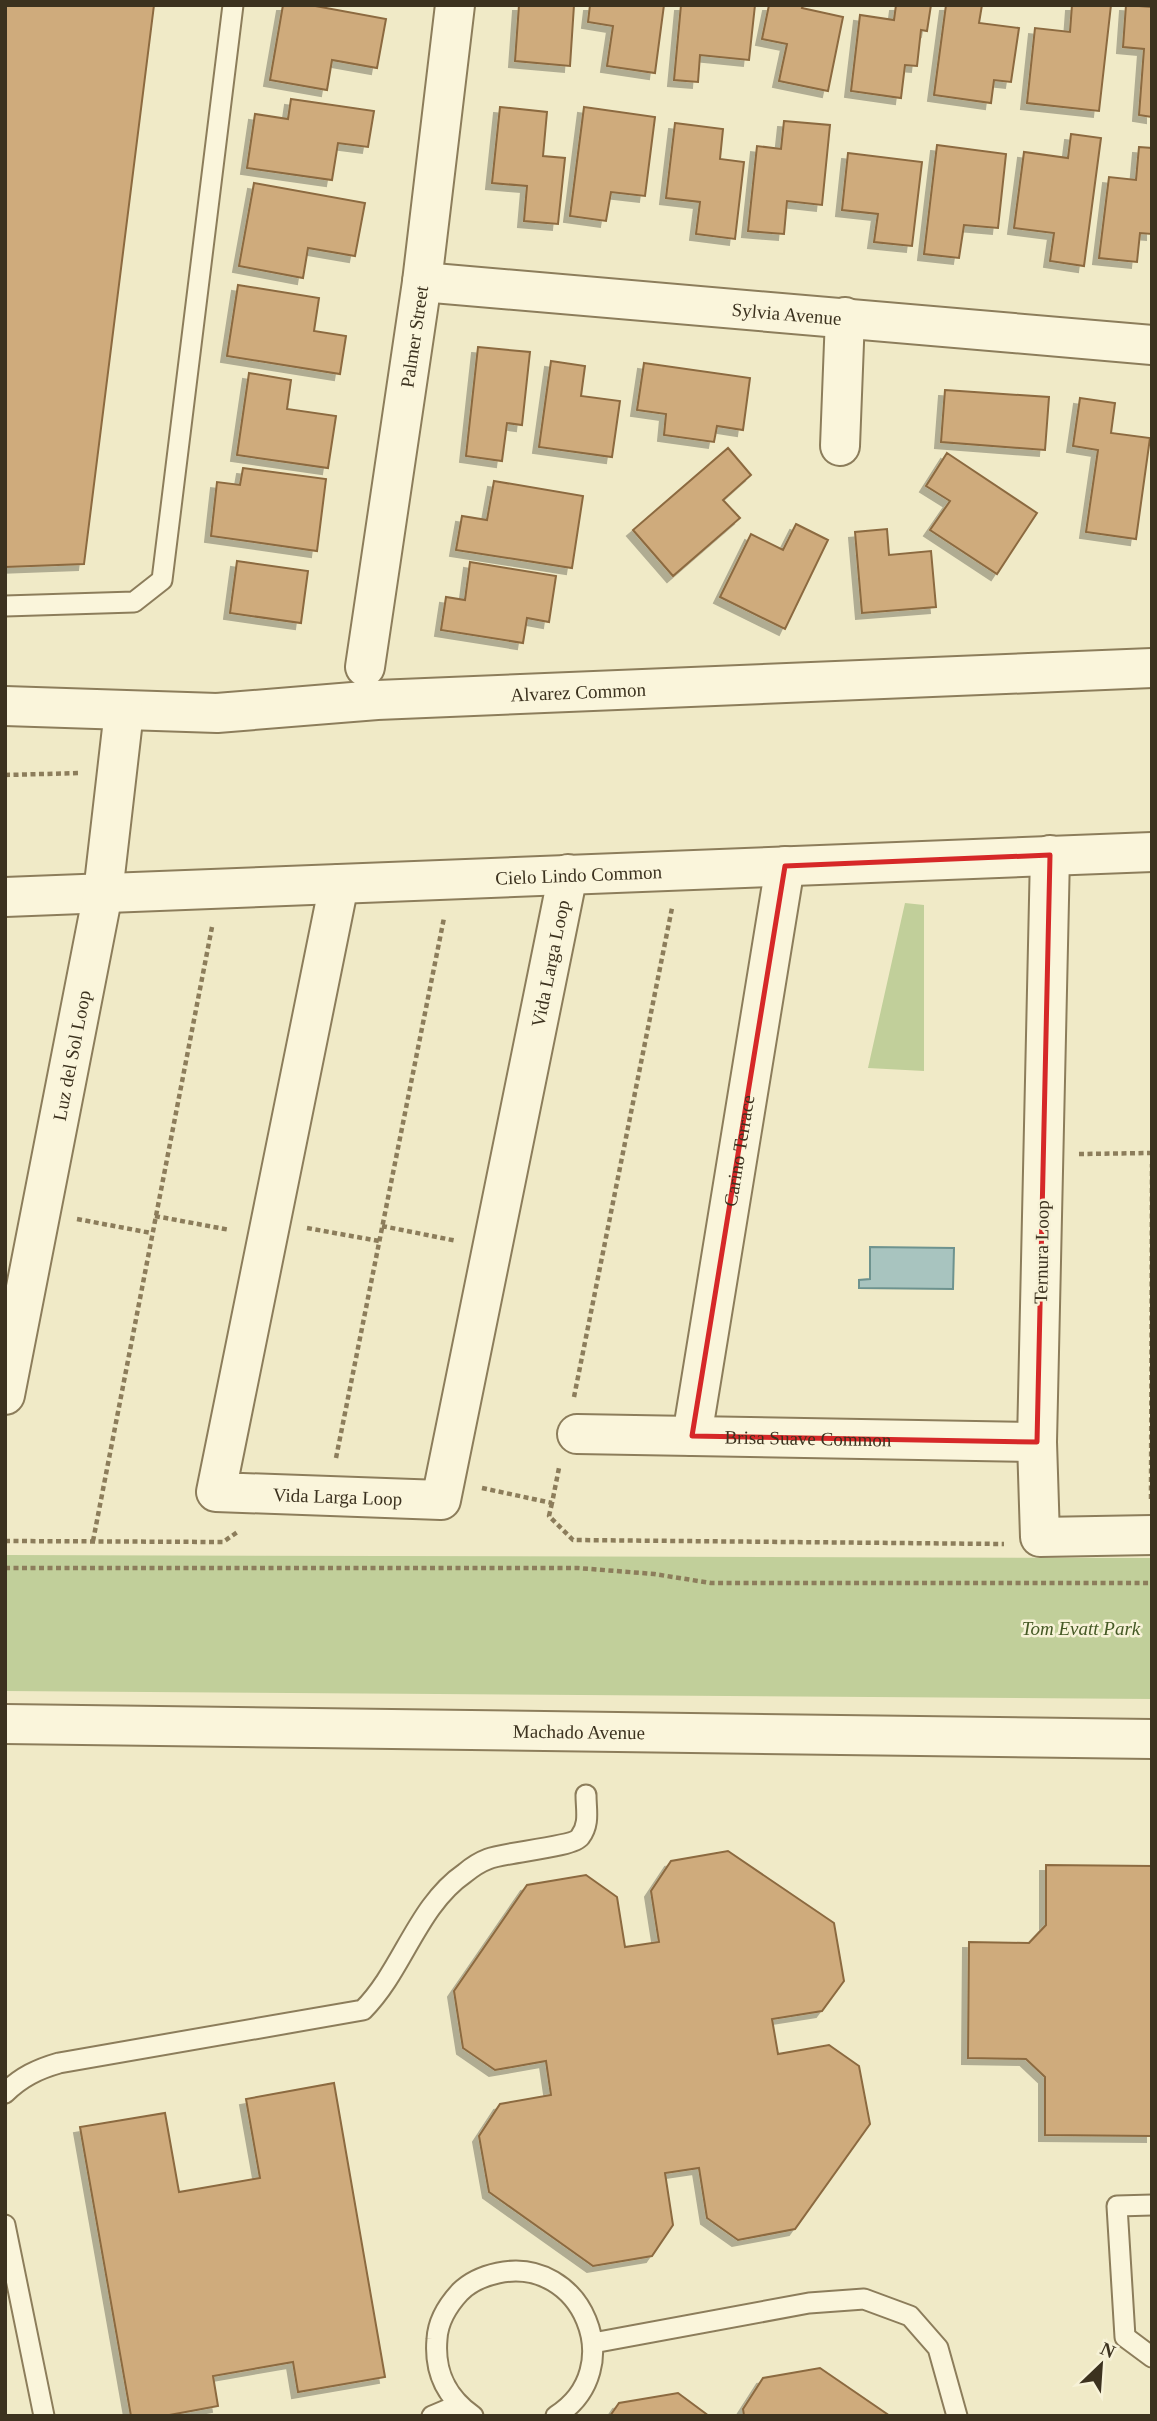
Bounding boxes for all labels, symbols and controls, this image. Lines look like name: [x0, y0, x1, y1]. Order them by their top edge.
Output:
street label: Palmer Street: [396, 284, 432, 389]
street label: Sylvia Avenue: [731, 299, 842, 329]
street label: Alvarez Common: [510, 679, 647, 705]
street label: Cielo Lindo Common: [495, 861, 663, 889]
street label: Vida Larga Loop: [527, 898, 574, 1029]
street label: Luz del Sol Loop: [49, 988, 95, 1123]
street label: Carino Terrace: [720, 1093, 758, 1208]
street label: Ternura Loop: [1030, 1200, 1053, 1304]
street label: Brisa Suave Common: [724, 1427, 892, 1450]
street label: Vida Larga Loop: [273, 1484, 403, 1510]
park label: Tom Evatt Park: [1022, 1618, 1141, 1639]
street label: Machado Avenue: [513, 1721, 645, 1743]
north arrow: [1066, 2330, 1136, 2400]
text: N: [1097, 2338, 1119, 2363]

